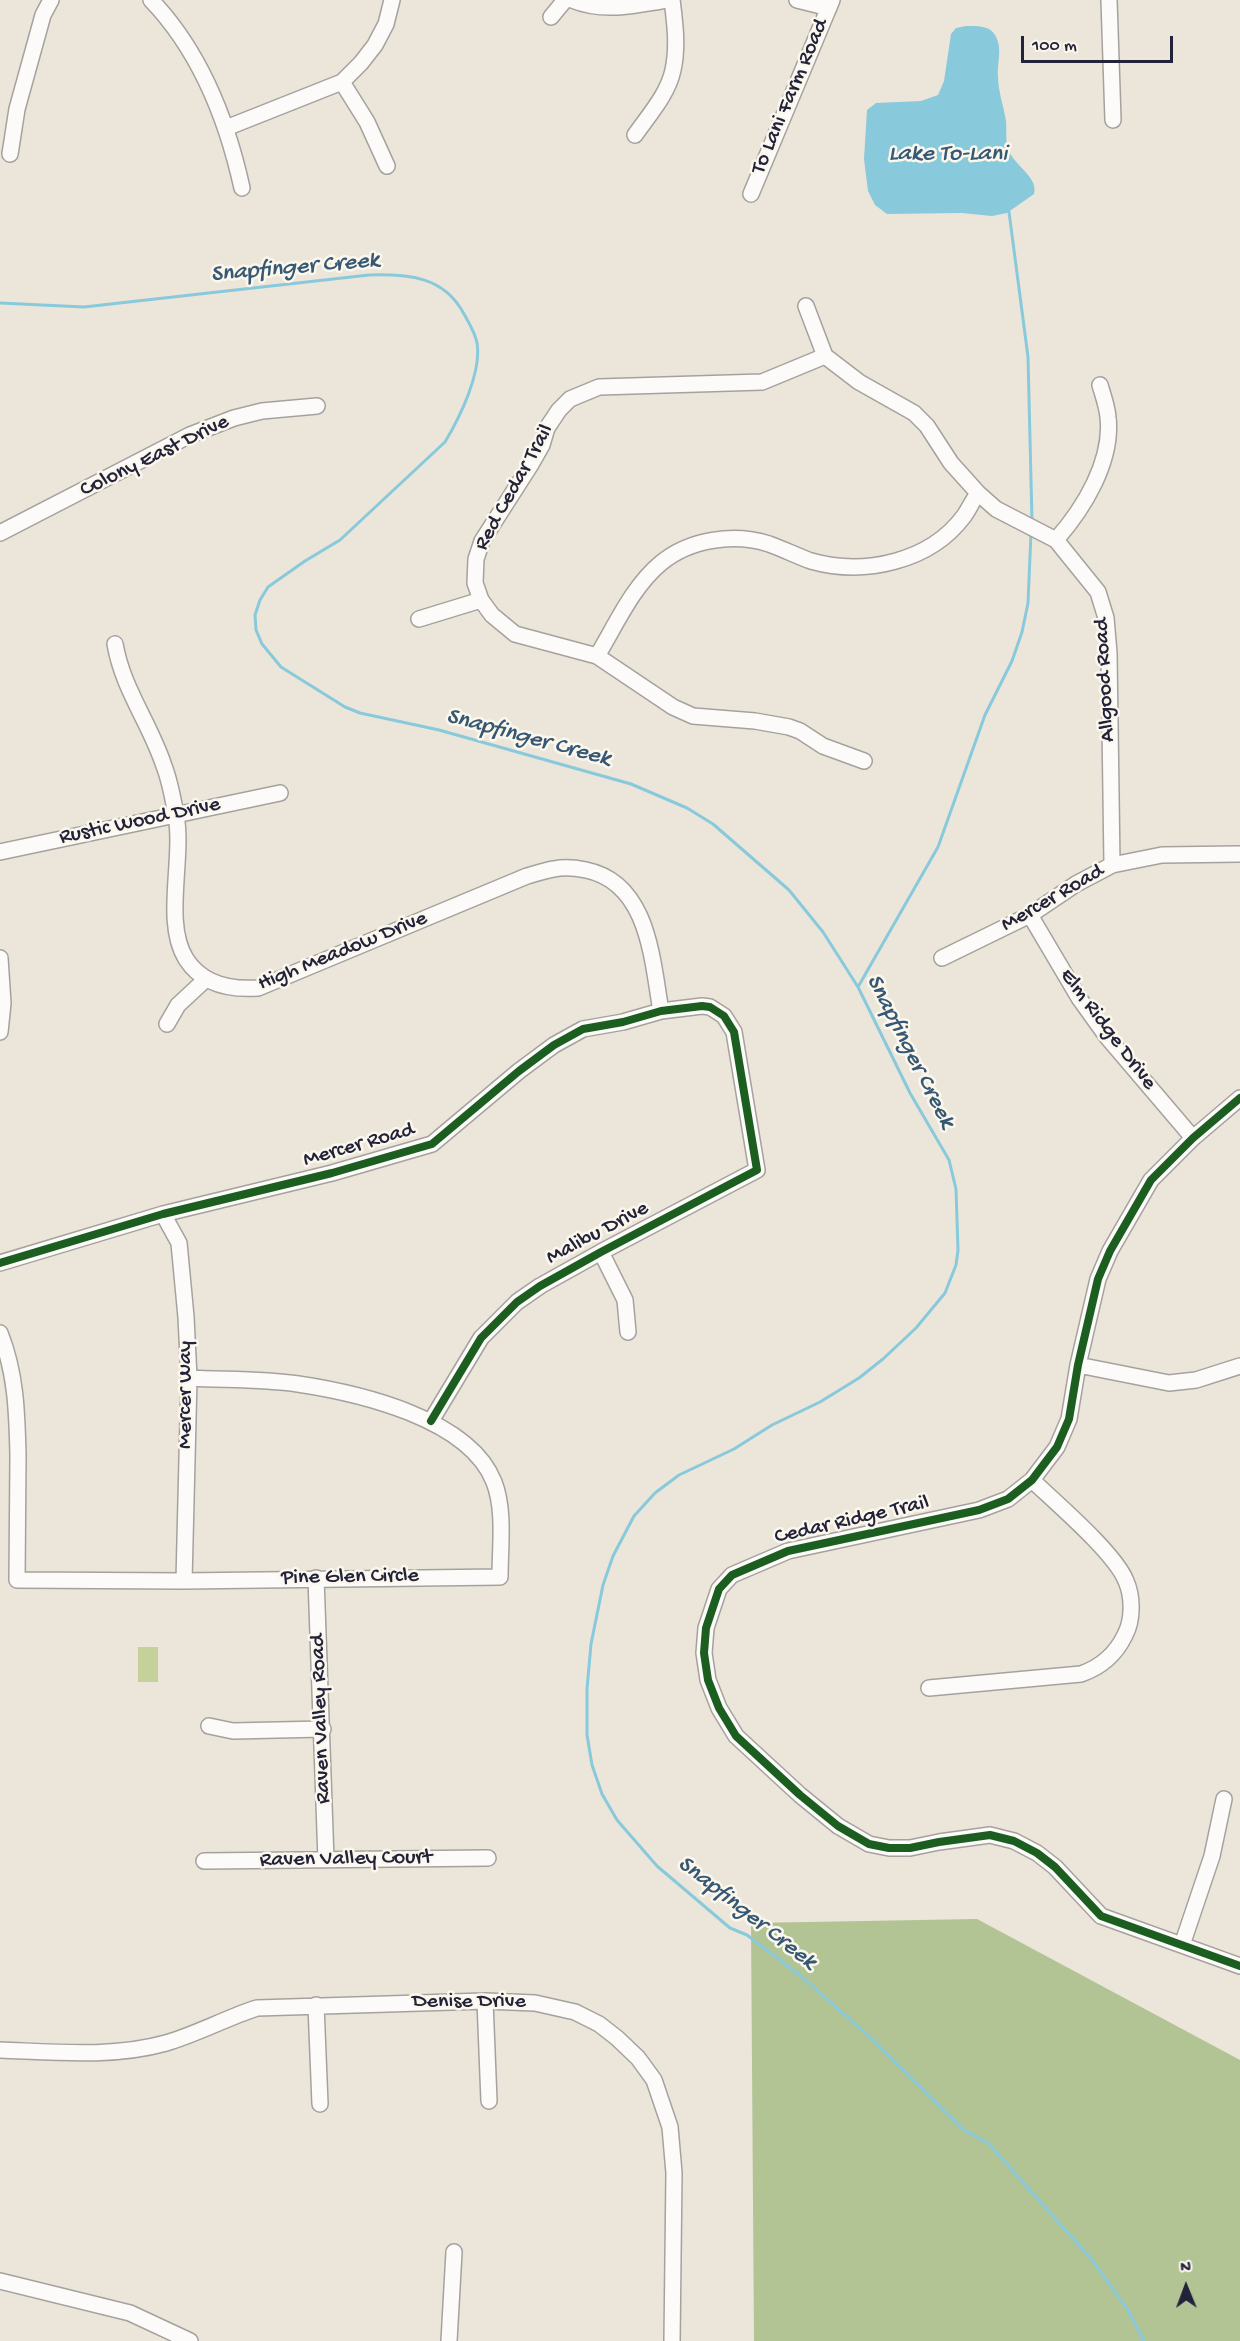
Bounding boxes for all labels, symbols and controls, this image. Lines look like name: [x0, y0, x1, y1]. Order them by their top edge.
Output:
street label: To Lani Farm Road: [746, 15, 836, 179]
scale bar: [1024, 24, 1176, 62]
text: 100 m: [1032, 36, 1077, 57]
water label: Lake To-Lani: [889, 141, 1007, 169]
water label: Snapfinger Creek: [210, 247, 380, 291]
street label: Colony East Drive: [76, 410, 234, 504]
street label: Red Cedar Trail: [469, 420, 561, 556]
street label: Allgood Road: [1090, 617, 1122, 743]
water label: Snapfinger Creek: [443, 703, 613, 775]
street label: Rustic Wood Drive: [57, 792, 223, 852]
street label: Mercer Road: [997, 859, 1109, 939]
street label: High Meadow Drive: [255, 906, 431, 998]
street label: Elm Ridge Drive: [1053, 964, 1161, 1096]
water label: Snapfinger Creek: [858, 970, 960, 1134]
street label: Mercer Road: [300, 1118, 418, 1174]
street label: Malibu Drive: [542, 1196, 654, 1272]
street label: Mercer Way: [174, 1341, 200, 1449]
street label: Cedar Ridge Trail: [772, 1490, 932, 1552]
street label: Pine Glen Circle: [281, 1564, 419, 1592]
street label: Raven Valley Road: [306, 1634, 338, 1804]
street label: Raven Valley Court: [260, 1845, 432, 1875]
water label: Snapfinger Creek: [671, 1851, 821, 1977]
street label: Denise Drive: [412, 1990, 526, 2016]
north arrow: [1156, 2257, 1216, 2317]
text: N: [1180, 2259, 1191, 2278]

